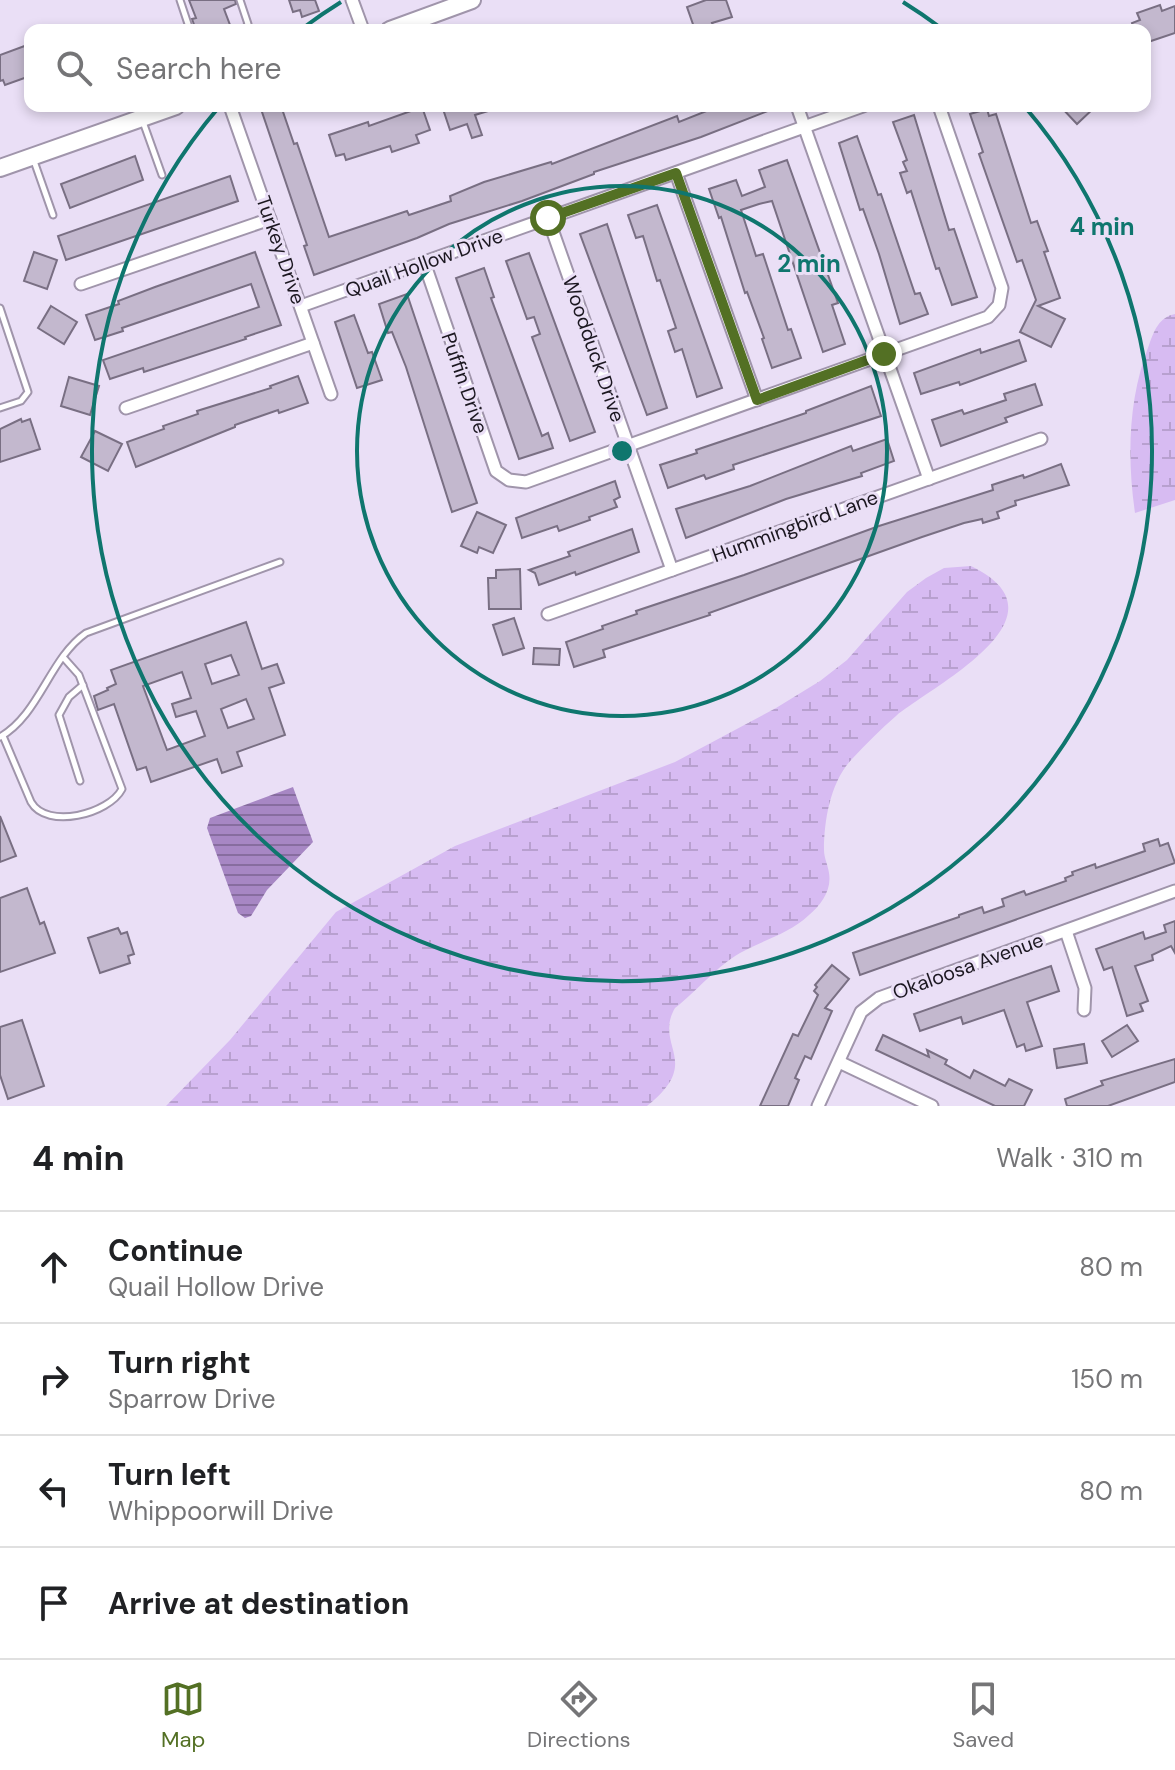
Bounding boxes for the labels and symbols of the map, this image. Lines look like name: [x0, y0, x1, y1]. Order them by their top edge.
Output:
street label: Turkey Drive: [250, 192, 312, 308]
route start: [530, 200, 566, 236]
text: 4 min: [1069, 211, 1135, 242]
street label: Quail Hollow Drive: [341, 222, 507, 304]
text: 2 min: [777, 248, 841, 279]
street label: Woodduck Drive: [557, 273, 631, 425]
street label: Puffin Drive: [436, 329, 494, 437]
route end: [866, 336, 902, 372]
centre of rings: [608, 437, 636, 465]
street label: Hummingbird Lane: [709, 484, 881, 568]
street label: Okaloosa Avenue: [889, 927, 1047, 1005]

